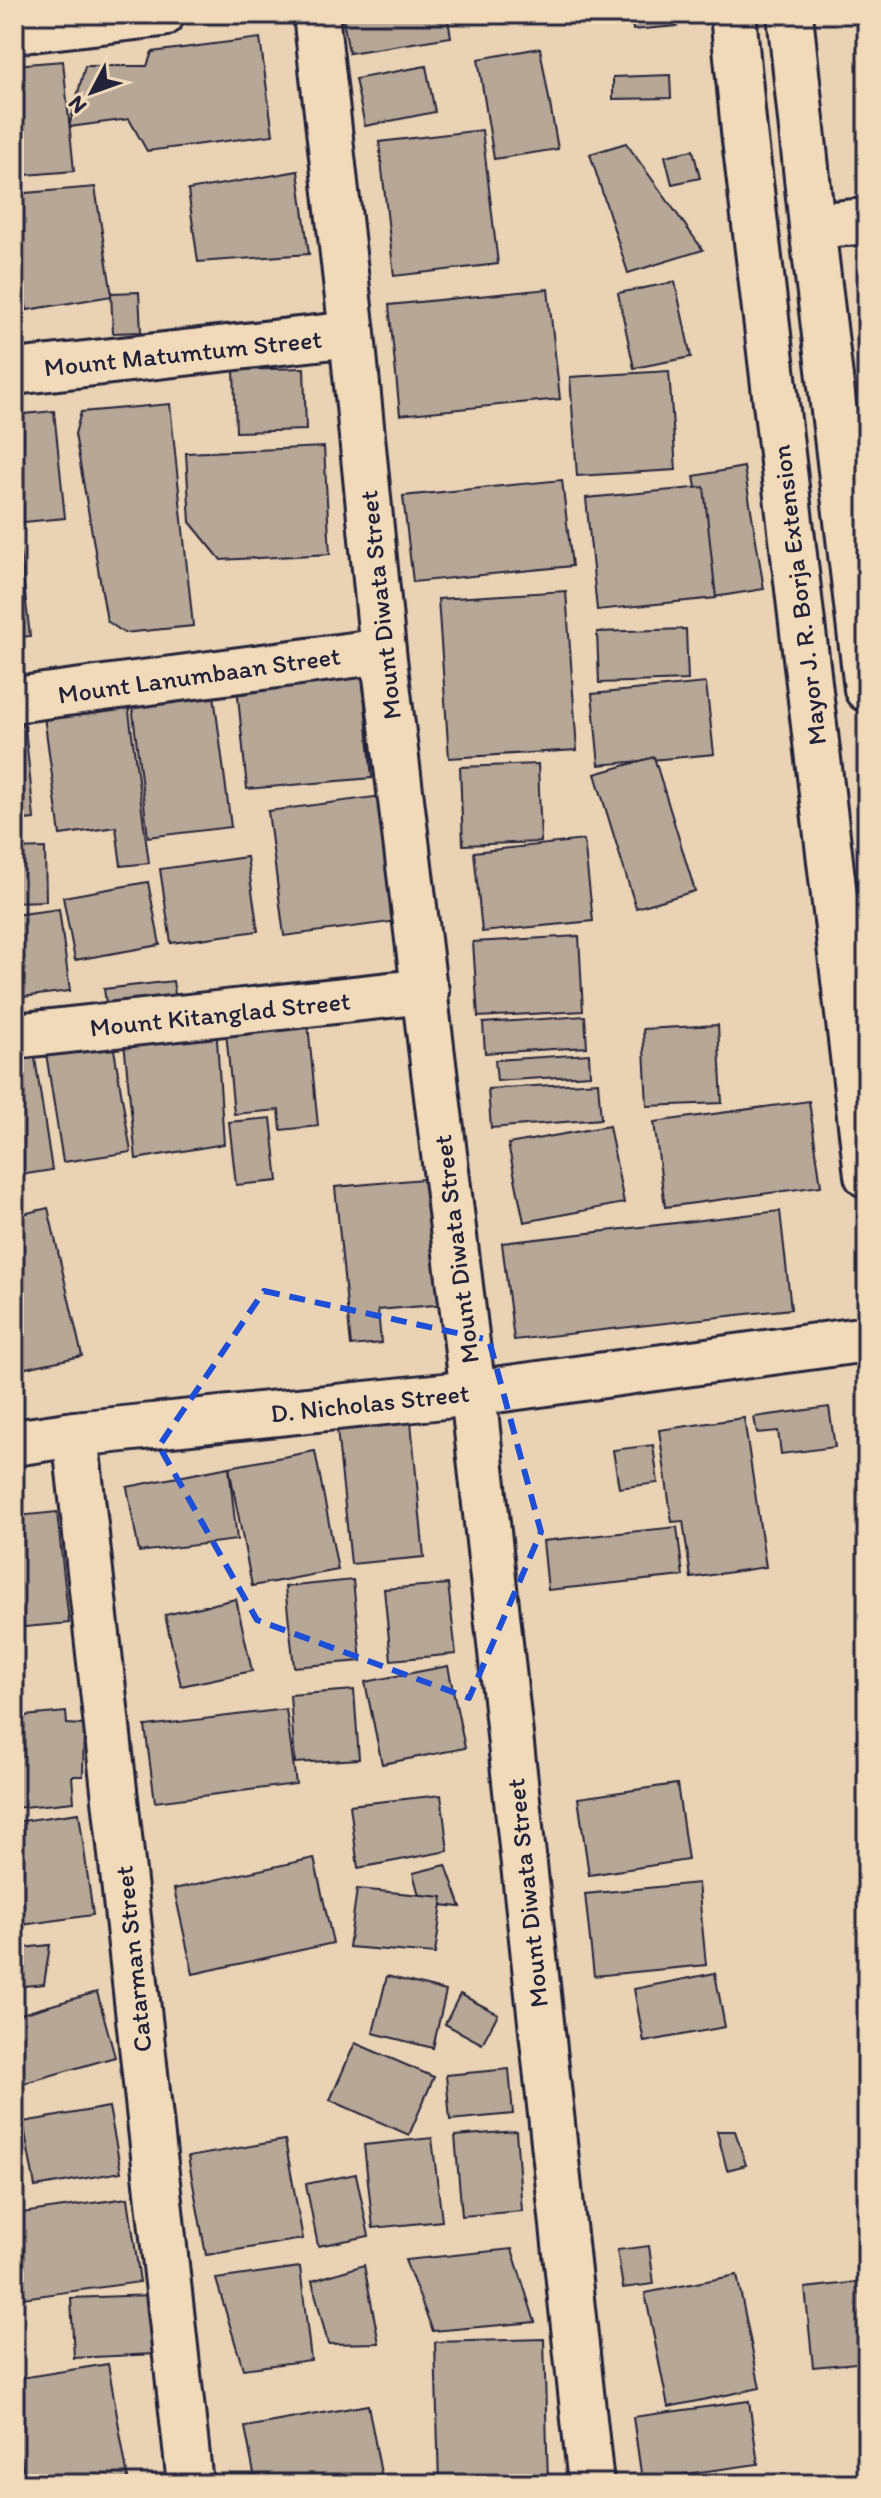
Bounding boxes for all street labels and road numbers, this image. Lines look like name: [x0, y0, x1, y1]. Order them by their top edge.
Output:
street label: Mount Matumtum Street: [42, 322, 324, 384]
street label: Mayor J. R. Borja Extension: [765, 443, 833, 747]
street label: Mount Diwata Street: [352, 489, 408, 721]
street label: Mount Lanumbaan Street: [56, 639, 343, 711]
street label: Mount Kitanglad Street: [88, 984, 352, 1044]
street label: Mount Diwata Street: [426, 1133, 486, 1365]
street label: D. Nicholas Street: [269, 1377, 471, 1429]
street label: Mount Diwata Street: [499, 1777, 555, 2009]
street label: Catarman Street: [107, 1864, 159, 2054]

